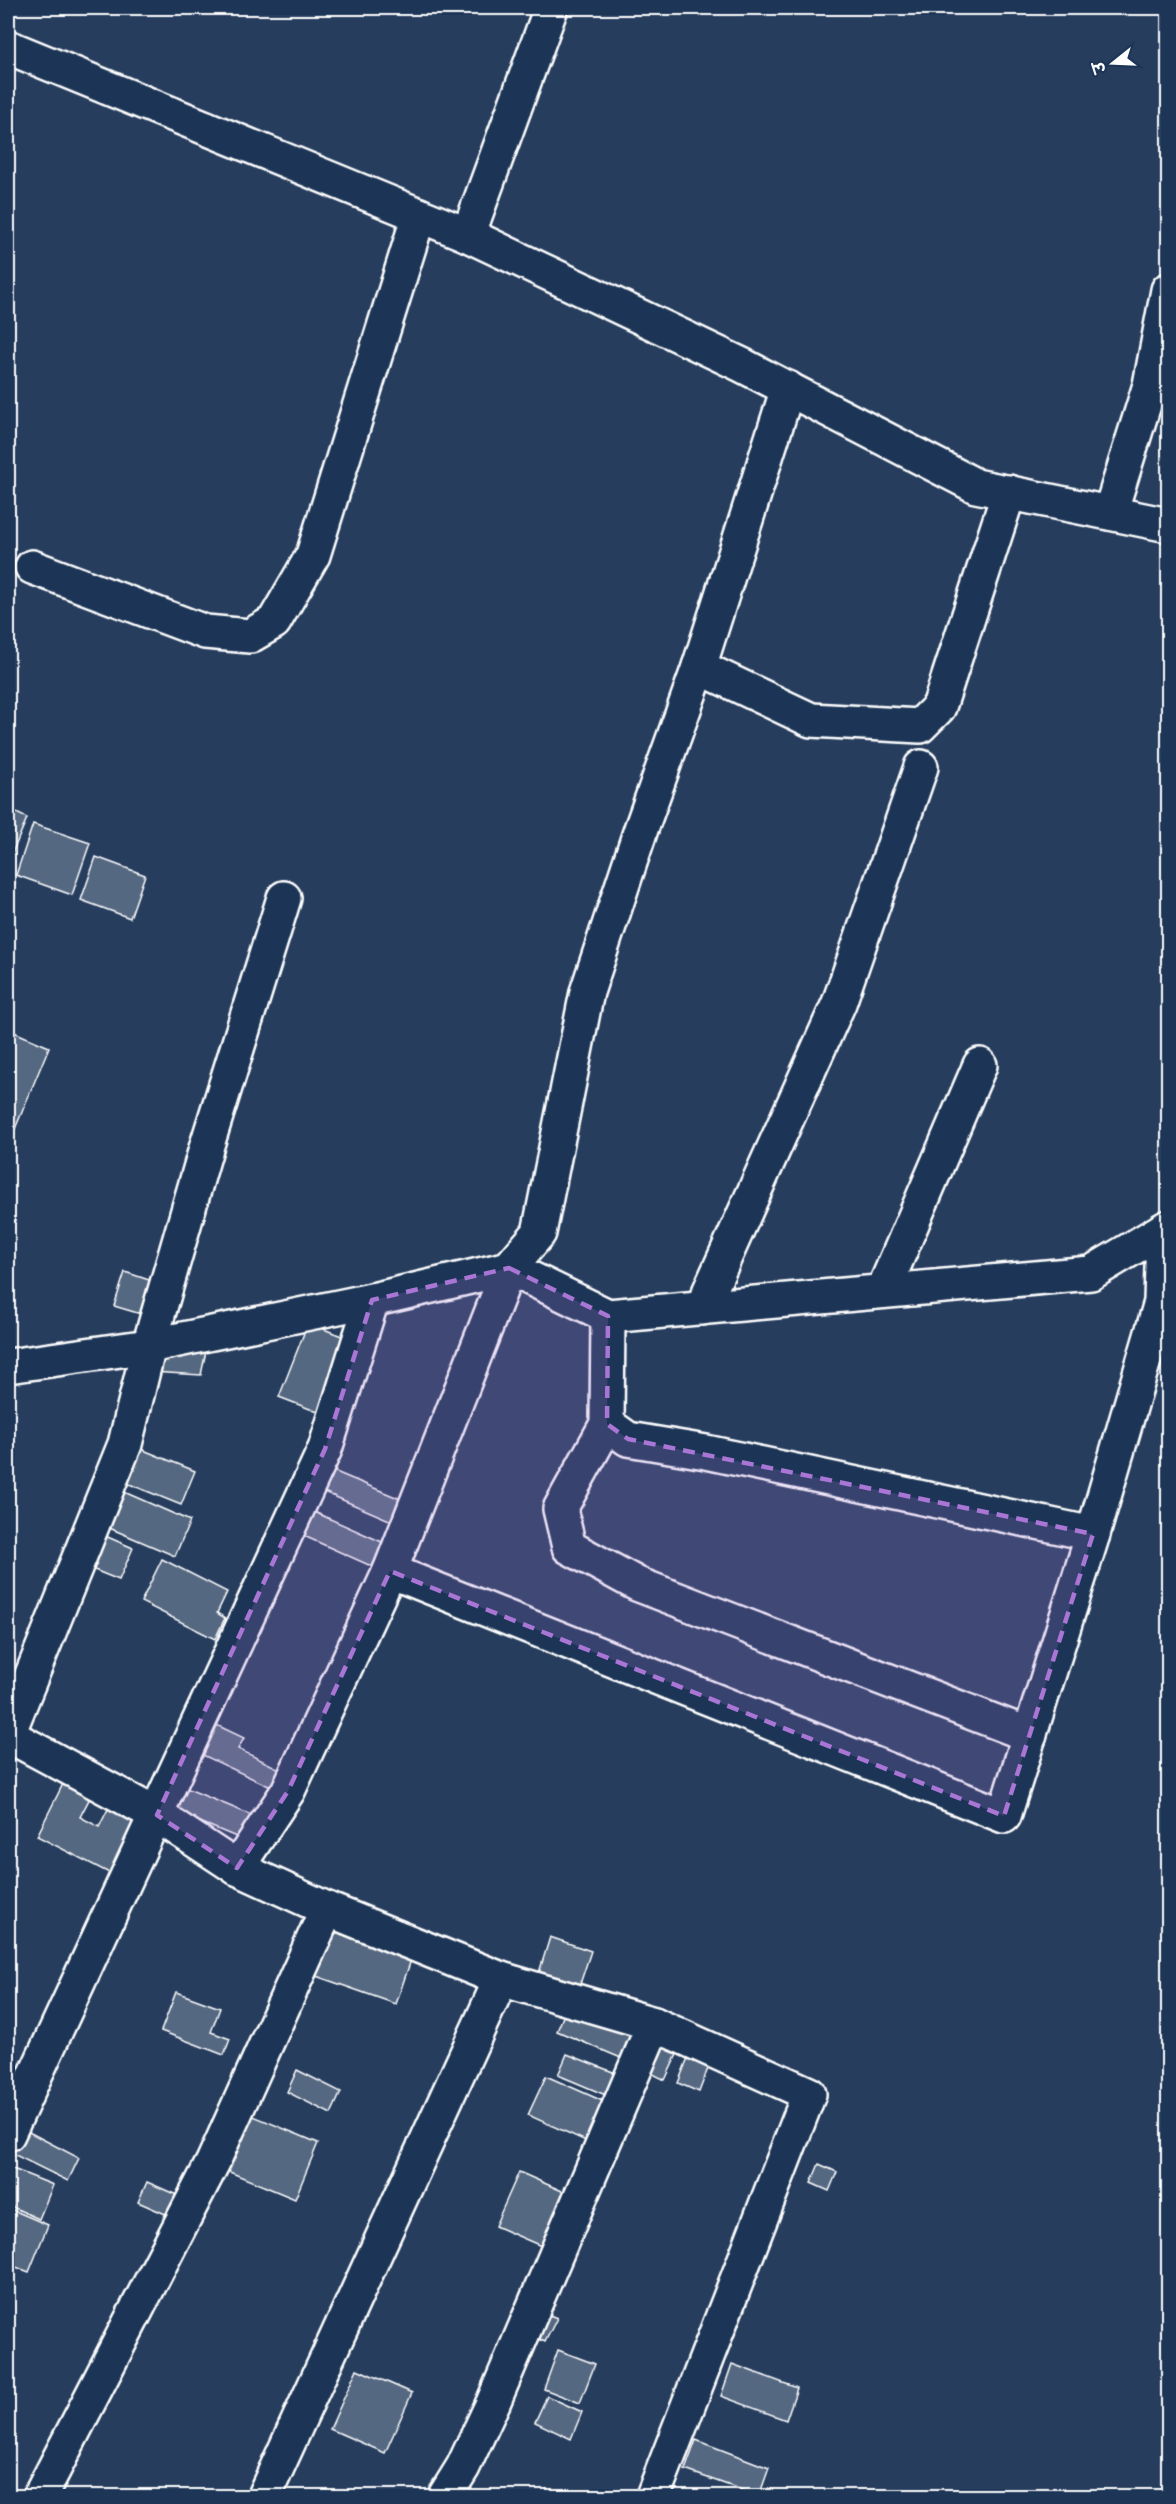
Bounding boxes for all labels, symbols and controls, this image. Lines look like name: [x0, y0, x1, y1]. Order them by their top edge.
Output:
north arrow: [1083, 33, 1143, 93]
text: उ: [1086, 58, 1111, 78]

